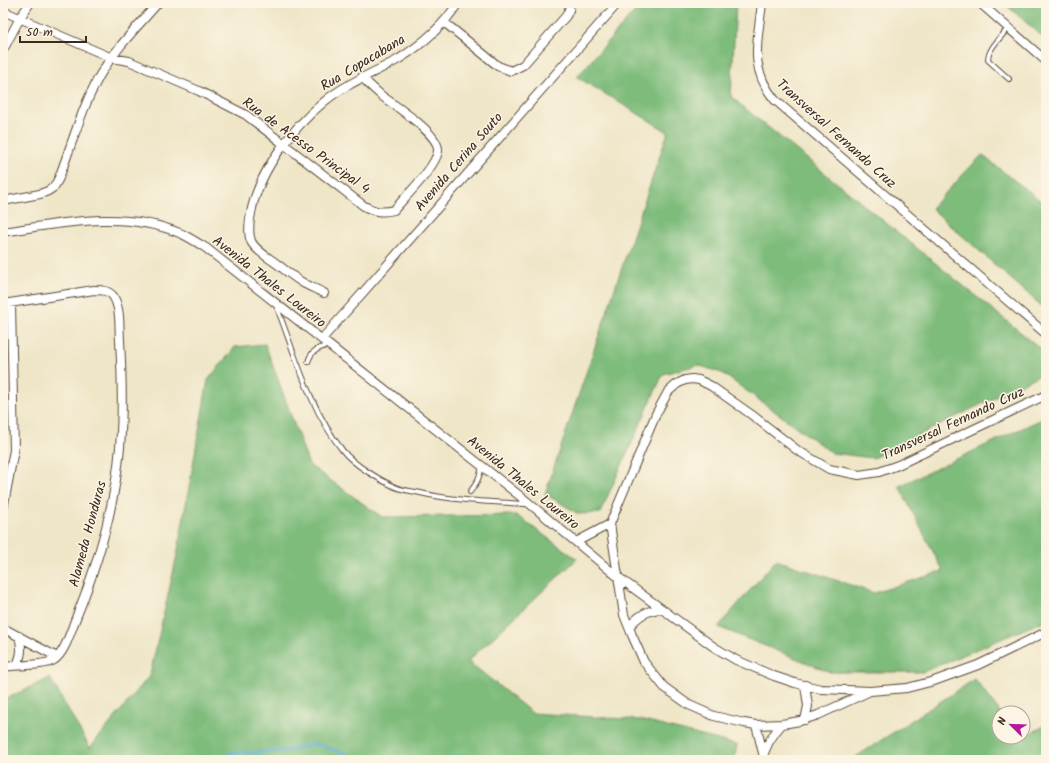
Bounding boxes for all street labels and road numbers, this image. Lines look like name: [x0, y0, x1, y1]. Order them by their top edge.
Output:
street label: Rua Copacabana: [316, 29, 410, 97]
street label: Transversal Fernando Cruz: [771, 74, 901, 194]
street label: Rua de Acesso Principal 4: [237, 92, 375, 200]
street label: Avenida Cerina Souto: [410, 108, 508, 216]
street label: Avenida Thales Loureiro: [207, 230, 331, 334]
street label: Transversal Fernando Cruz: [878, 381, 1028, 467]
street label: Avenida Thales Loureiro: [462, 431, 584, 535]
street label: Alameda Honduras: [63, 478, 113, 590]

